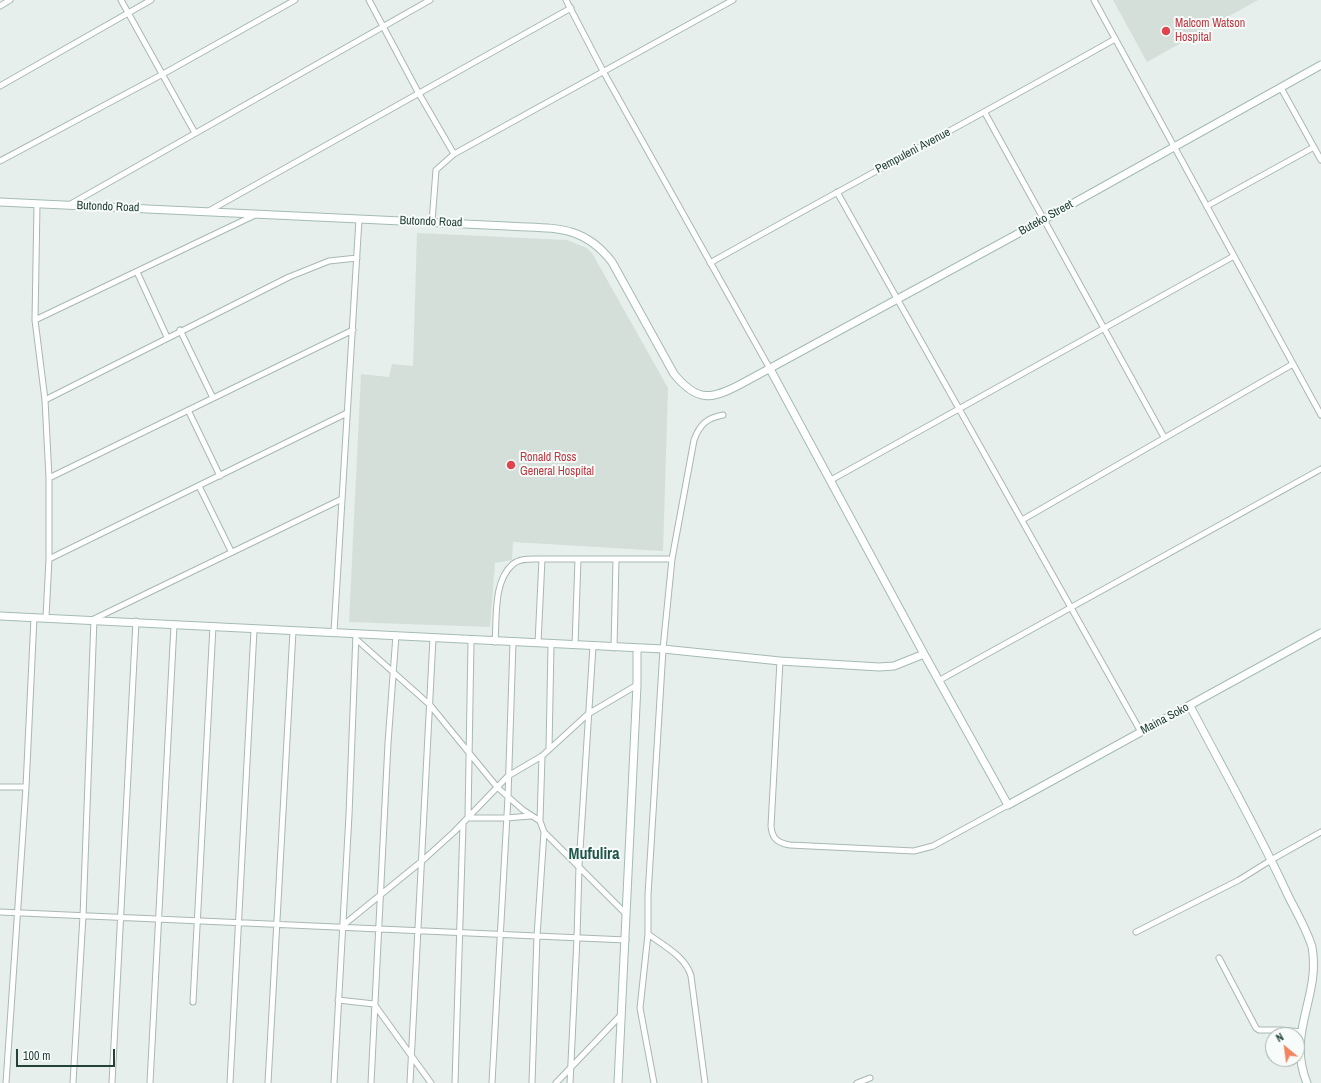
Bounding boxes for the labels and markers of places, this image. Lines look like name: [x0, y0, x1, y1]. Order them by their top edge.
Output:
place label: Malcom Watson Hospital: [1175, 17, 1245, 45]
marker: Malcom Watson Hospital: [1160, 25, 1172, 37]
place label: Ronald Ross General Hospital: [520, 451, 594, 479]
marker: Ronald Ross General Hospital: [505, 459, 517, 471]

